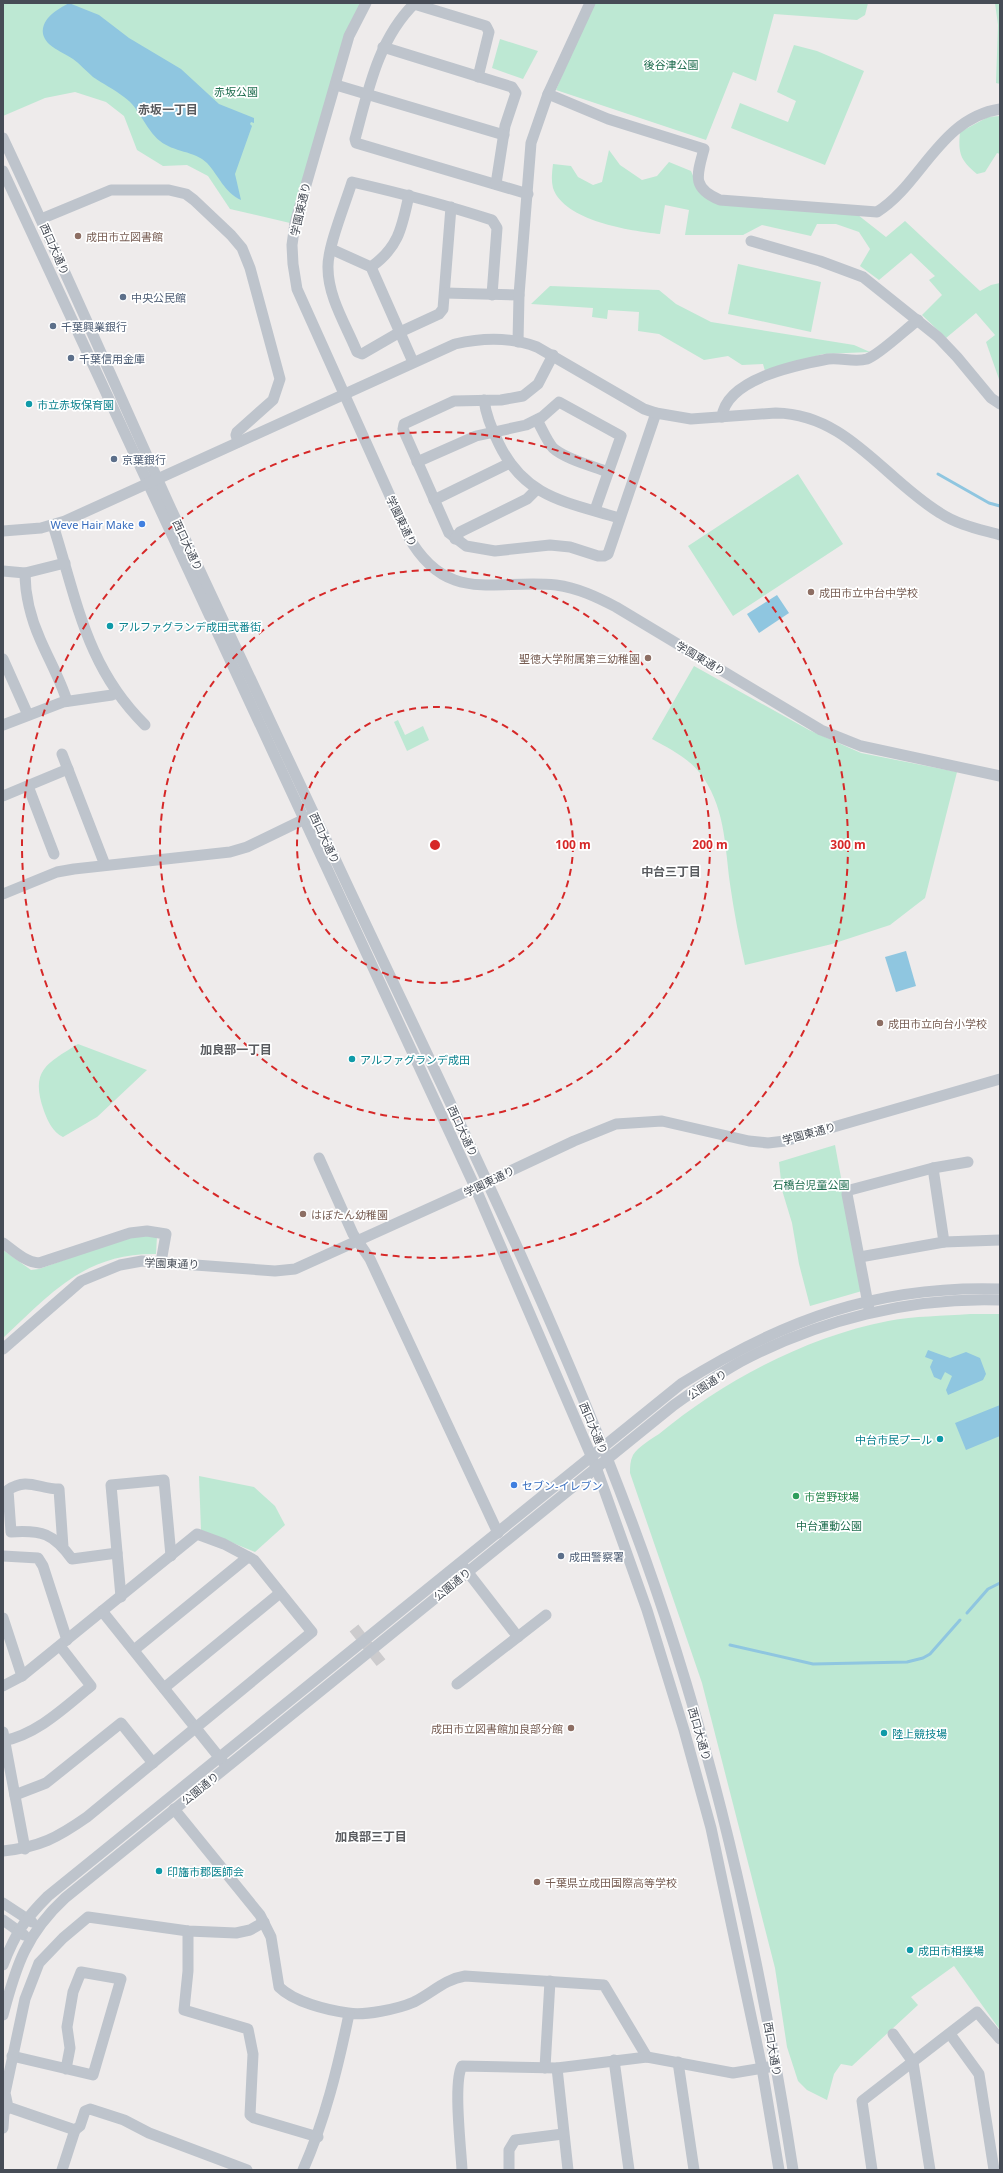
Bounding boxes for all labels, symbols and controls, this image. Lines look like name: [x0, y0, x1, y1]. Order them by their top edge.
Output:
park label: 後谷津公園: [644, 57, 699, 72]
park label: 赤坂公園: [214, 84, 258, 99]
district label: 赤坂一丁目: [138, 101, 198, 118]
street label: 学園東通り: [287, 181, 313, 237]
street label: 西口大通り: [37, 221, 73, 277]
place label: 成田市立図書館: [86, 229, 163, 244]
marker: 成田市立図書館: [73, 231, 83, 241]
place label: 中央公民館: [131, 290, 186, 305]
marker: 中央公民館: [118, 292, 128, 302]
place label: 千葉興業銀行: [61, 319, 127, 334]
marker: 千葉興業銀行: [48, 321, 58, 331]
place label: 千葉信用金庫: [79, 351, 145, 366]
marker: 千葉信用金庫: [66, 353, 76, 363]
place label: 市立赤坂保育園: [37, 397, 114, 412]
marker: 市立赤坂保育園: [24, 399, 34, 409]
place label: 京葉銀行: [122, 452, 166, 467]
marker: 京葉銀行: [109, 454, 119, 464]
street label: 学園東通り: [383, 493, 421, 549]
place label: Weve Hair Make: [51, 517, 134, 532]
street label: 西口大通り: [170, 517, 206, 573]
marker: Weve Hair Make: [137, 519, 147, 529]
place label: 成田市立中台中学校: [819, 585, 918, 600]
marker: 成田市立中台中学校: [806, 587, 816, 597]
place label: アルファグランデ成田弐番街: [118, 619, 261, 634]
marker: アルファグランデ成田弐番街: [105, 621, 115, 631]
street label: 学園東通り: [674, 637, 728, 679]
place label: 聖徳大学附属第三幼稚園: [519, 651, 640, 666]
marker: 聖徳大学附属第三幼稚園: [643, 653, 653, 663]
street label: 西口大通り: [307, 810, 343, 866]
text: 100 m: [555, 836, 591, 853]
text: 200 m: [692, 836, 728, 853]
text: 300 m: [830, 836, 866, 853]
centre of rings: [428, 838, 442, 852]
district label: 中台三丁目: [641, 863, 701, 880]
place label: 成田市立向台小学校: [888, 1016, 987, 1031]
marker: 成田市立向台小学校: [875, 1018, 885, 1028]
district label: 加良部一丁目: [200, 1041, 272, 1058]
place label: アルファグランデ成田: [360, 1052, 470, 1067]
marker: アルファグランデ成田: [347, 1054, 357, 1064]
street label: 西口大通り: [445, 1103, 481, 1159]
street label: 学園東通り: [780, 1119, 838, 1147]
street label: 学園東通り: [461, 1162, 517, 1200]
park label: 石橋台児童公園: [773, 1177, 850, 1192]
place label: はぼたん幼稚園: [311, 1207, 388, 1222]
marker: はぼたん幼稚園: [298, 1209, 308, 1219]
street label: 学園東通り: [144, 1255, 200, 1271]
street label: 公園通り: [684, 1366, 730, 1402]
street label: 西口大通り: [576, 1400, 612, 1456]
place label: 中台市民プール: [855, 1432, 932, 1447]
marker: 中台市民プール: [935, 1434, 945, 1444]
place label: セブン-イレブン: [522, 1478, 603, 1493]
marker: セブン-イレブン: [509, 1480, 519, 1490]
place label: 市営野球場: [804, 1489, 859, 1504]
marker: 市営野球場: [791, 1491, 801, 1501]
park label: 中台運動公園: [796, 1518, 862, 1533]
place label: 成田警察署: [569, 1549, 624, 1564]
marker: 成田警察署: [556, 1551, 566, 1561]
street label: 公園通り: [430, 1564, 474, 1604]
street label: 西口大通り: [685, 1705, 715, 1763]
place label: 成田市立図書館加良部分館: [431, 1721, 563, 1736]
marker: 成田市立図書館加良部分館: [566, 1723, 576, 1733]
place label: 陸上競技場: [892, 1726, 947, 1741]
marker: 陸上競技場: [879, 1728, 889, 1738]
street label: 公園通り: [178, 1768, 222, 1808]
district label: 加良部三丁目: [335, 1828, 407, 1845]
place label: 印旛市郡医師会: [167, 1864, 244, 1879]
marker: 印旛市郡医師会: [154, 1866, 164, 1876]
place label: 千葉県立成田国際高等学校: [545, 1875, 677, 1890]
marker: 千葉県立成田国際高等学校: [532, 1877, 542, 1887]
place label: 成田市相撲場: [918, 1943, 984, 1958]
marker: 成田市相撲場: [905, 1945, 915, 1955]
street label: 西口大通り: [761, 2021, 785, 2077]

